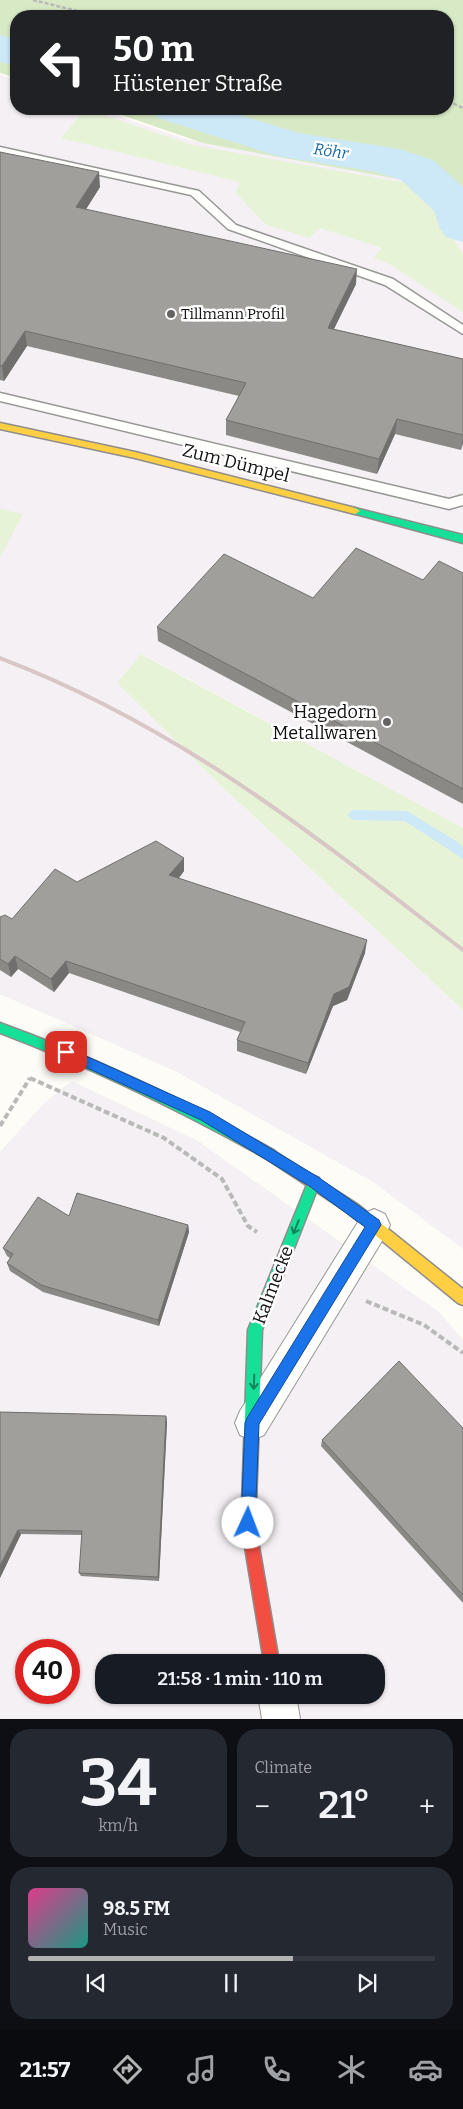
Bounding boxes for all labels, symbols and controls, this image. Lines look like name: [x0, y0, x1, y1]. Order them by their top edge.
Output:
text: 50 m: [113, 28, 194, 70]
icon: left: [30, 30, 95, 95]
text: Hüstener Straße: [113, 70, 283, 97]
water label: Röhr: [312, 139, 351, 163]
place label: Tillmann Profil: [181, 305, 285, 323]
marker: Tillmann Profil: [165, 308, 177, 320]
street label: Zum Dümpel: [180, 439, 292, 487]
place label: Hagedorn Metallwaren: [273, 701, 378, 744]
marker: Hagedorn Metallwaren: [381, 716, 393, 728]
pin: [45, 1031, 87, 1073]
icon: arrive: [52, 1038, 80, 1066]
one-way arrow: [291, 1219, 300, 1234]
street label: Kalmecke: [248, 1243, 298, 1327]
one-way arrow: [249, 1374, 258, 1390]
position arrow: [221, 1496, 273, 1548]
speed limit sign: 40: [15, 1639, 80, 1704]
text: 21:58 · 1 min · 110 m: [157, 1667, 323, 1690]
text: 34: [80, 1744, 157, 1822]
text: Climate: [255, 1758, 312, 1777]
text: 21°: [318, 1782, 371, 1828]
text: −: [255, 1790, 270, 1823]
text: +: [419, 1790, 435, 1823]
text: km/h: [98, 1816, 138, 1835]
text: 98.5 FM: [103, 1897, 170, 1920]
text: Music: [103, 1920, 148, 1939]
icon: previous: [82, 1969, 110, 1997]
icon: pause: [217, 1969, 245, 1997]
icon: next: [353, 1969, 381, 1997]
icon: directions: [110, 2052, 145, 2087]
icon: music: [184, 2052, 219, 2087]
icon: phone: [259, 2052, 294, 2087]
icon: climate: [334, 2052, 369, 2087]
icon: car: [408, 2052, 443, 2087]
text: 21:57: [20, 2056, 70, 2083]

